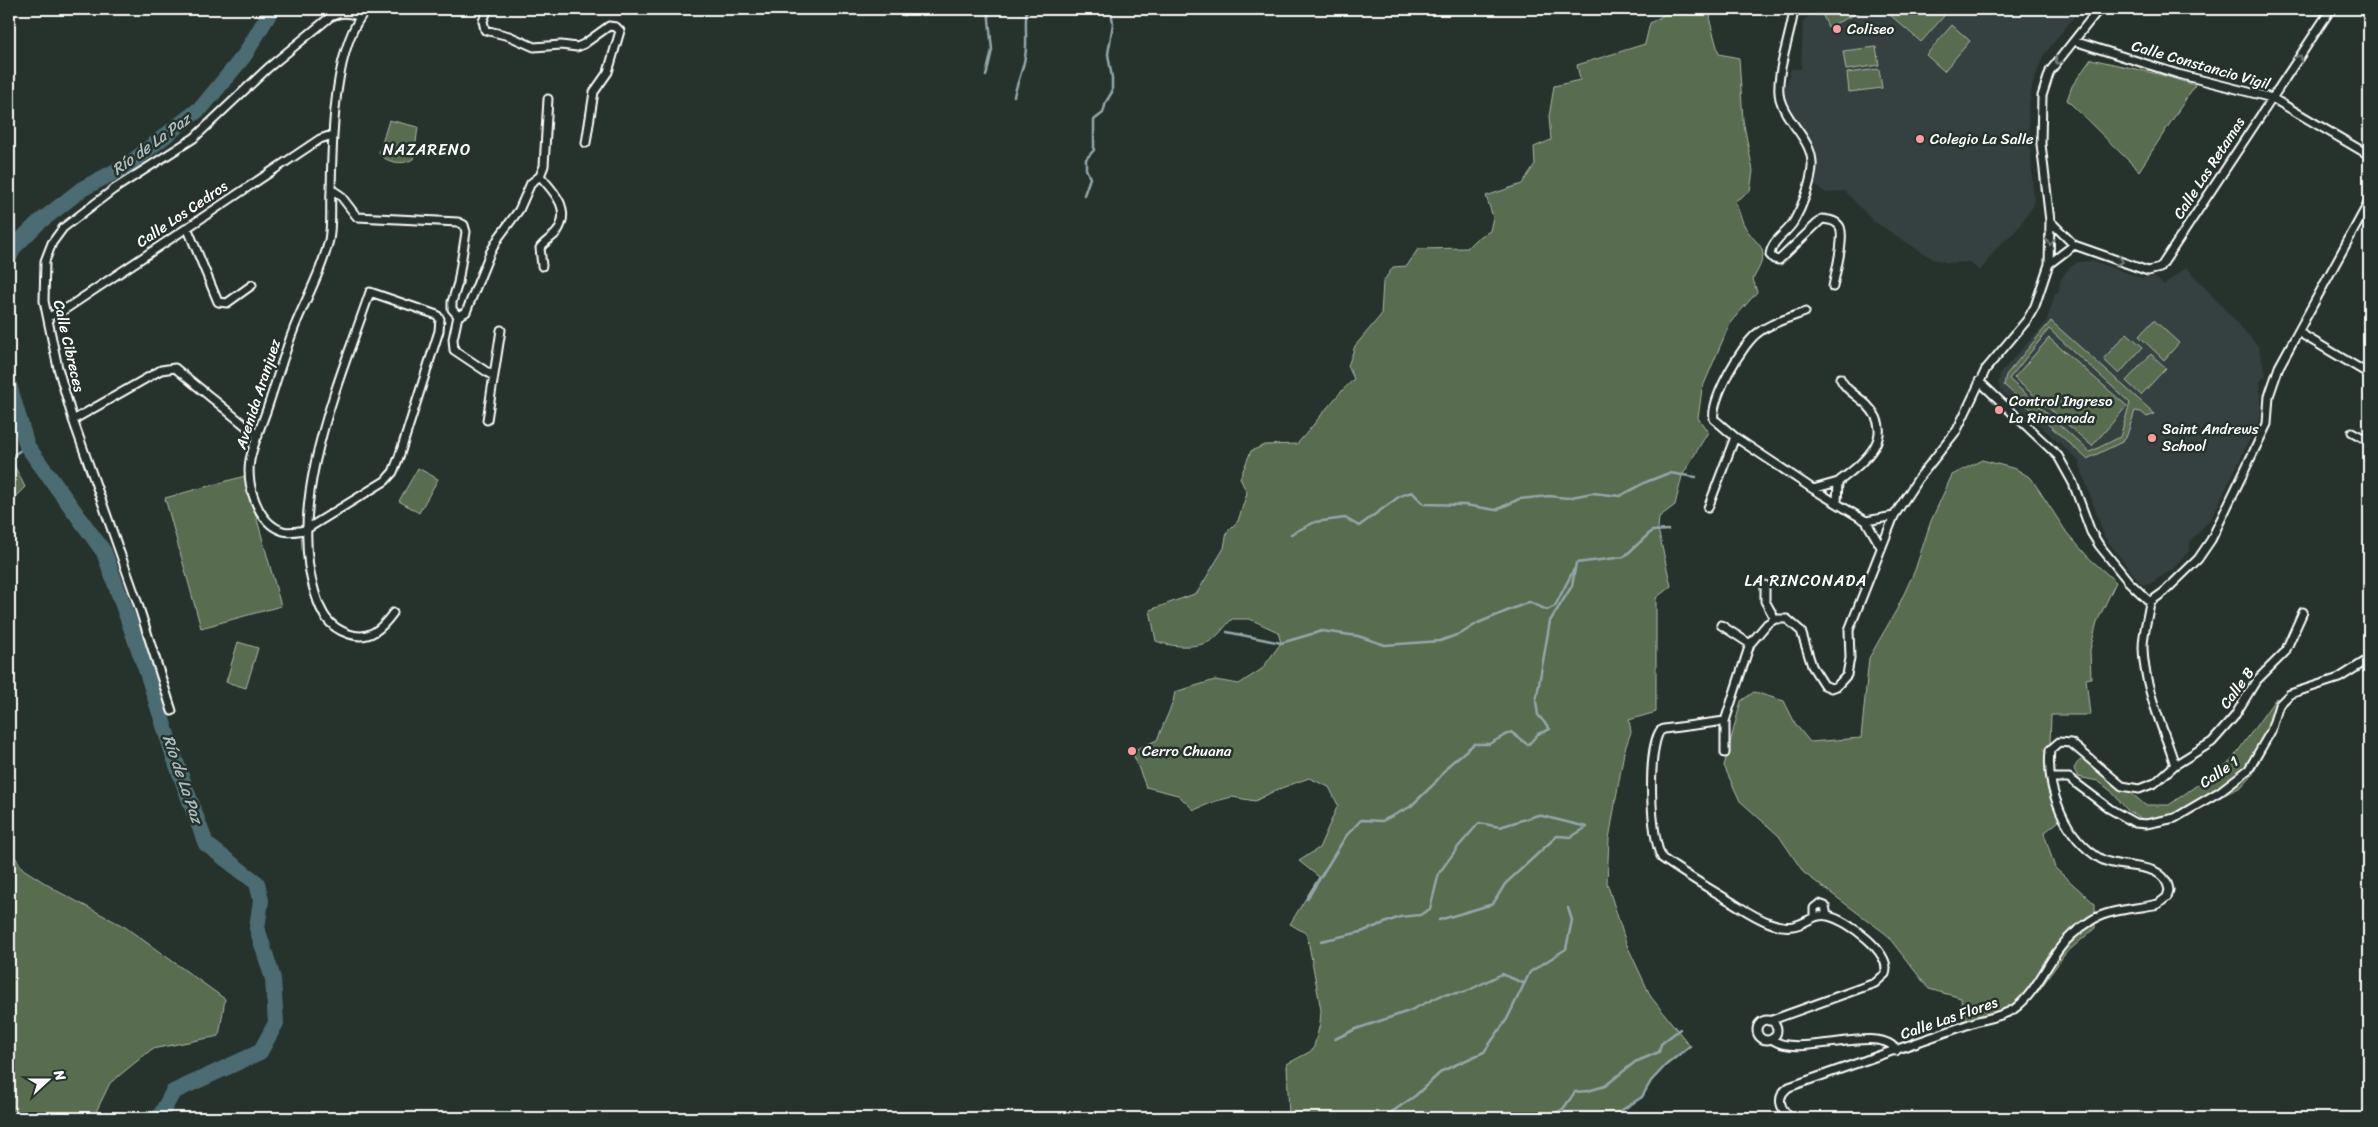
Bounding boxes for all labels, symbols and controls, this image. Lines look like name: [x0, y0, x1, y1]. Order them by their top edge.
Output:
place label: Coliseo: [1847, 16, 1895, 42]
marker: Coliseo: [1831, 23, 1843, 35]
street label: Calle Constancio Vigil: [2129, 33, 2274, 97]
one-way arrow: [2293, 54, 2302, 63]
one-way arrow: [2056, 55, 2064, 64]
water label: Río de La Paz: [105, 104, 199, 183]
street label: Calle Las Retamas: [2166, 111, 2252, 224]
place label: Colegio La Salle: [1930, 126, 2034, 152]
marker: Colegio La Salle: [1914, 133, 1926, 145]
district label: NAZARENO: [383, 135, 471, 164]
street label: Calle Los Cedros: [131, 173, 234, 254]
one-way arrow: [2045, 238, 2055, 246]
one-way arrow: [2116, 255, 2124, 265]
street label: Calle Cibreces: [46, 297, 92, 395]
street label: Avenida Aranjuez: [228, 335, 288, 453]
place label: Control Ingreso La Rinconada: [2009, 388, 2113, 431]
marker: Control Ingreso La Rinconada: [1993, 404, 2005, 416]
place label: Saint Andrews School: [2162, 416, 2259, 459]
marker: Saint Andrews School: [2146, 432, 2158, 444]
district label: LA RINCONADA: [1744, 566, 1868, 595]
street label: Calle B: [2213, 661, 2261, 715]
water label: Río de La Paz: [154, 731, 212, 829]
place label: Cerro Chuana: [1142, 738, 1232, 764]
marker: Cerro Chuana: [1126, 745, 1138, 757]
street label: Calle 1: [2194, 749, 2244, 795]
street label: Calle Las Flores: [1897, 989, 2002, 1047]
north arrow: [22, 1054, 72, 1104]
text: N: [46, 1066, 73, 1085]

